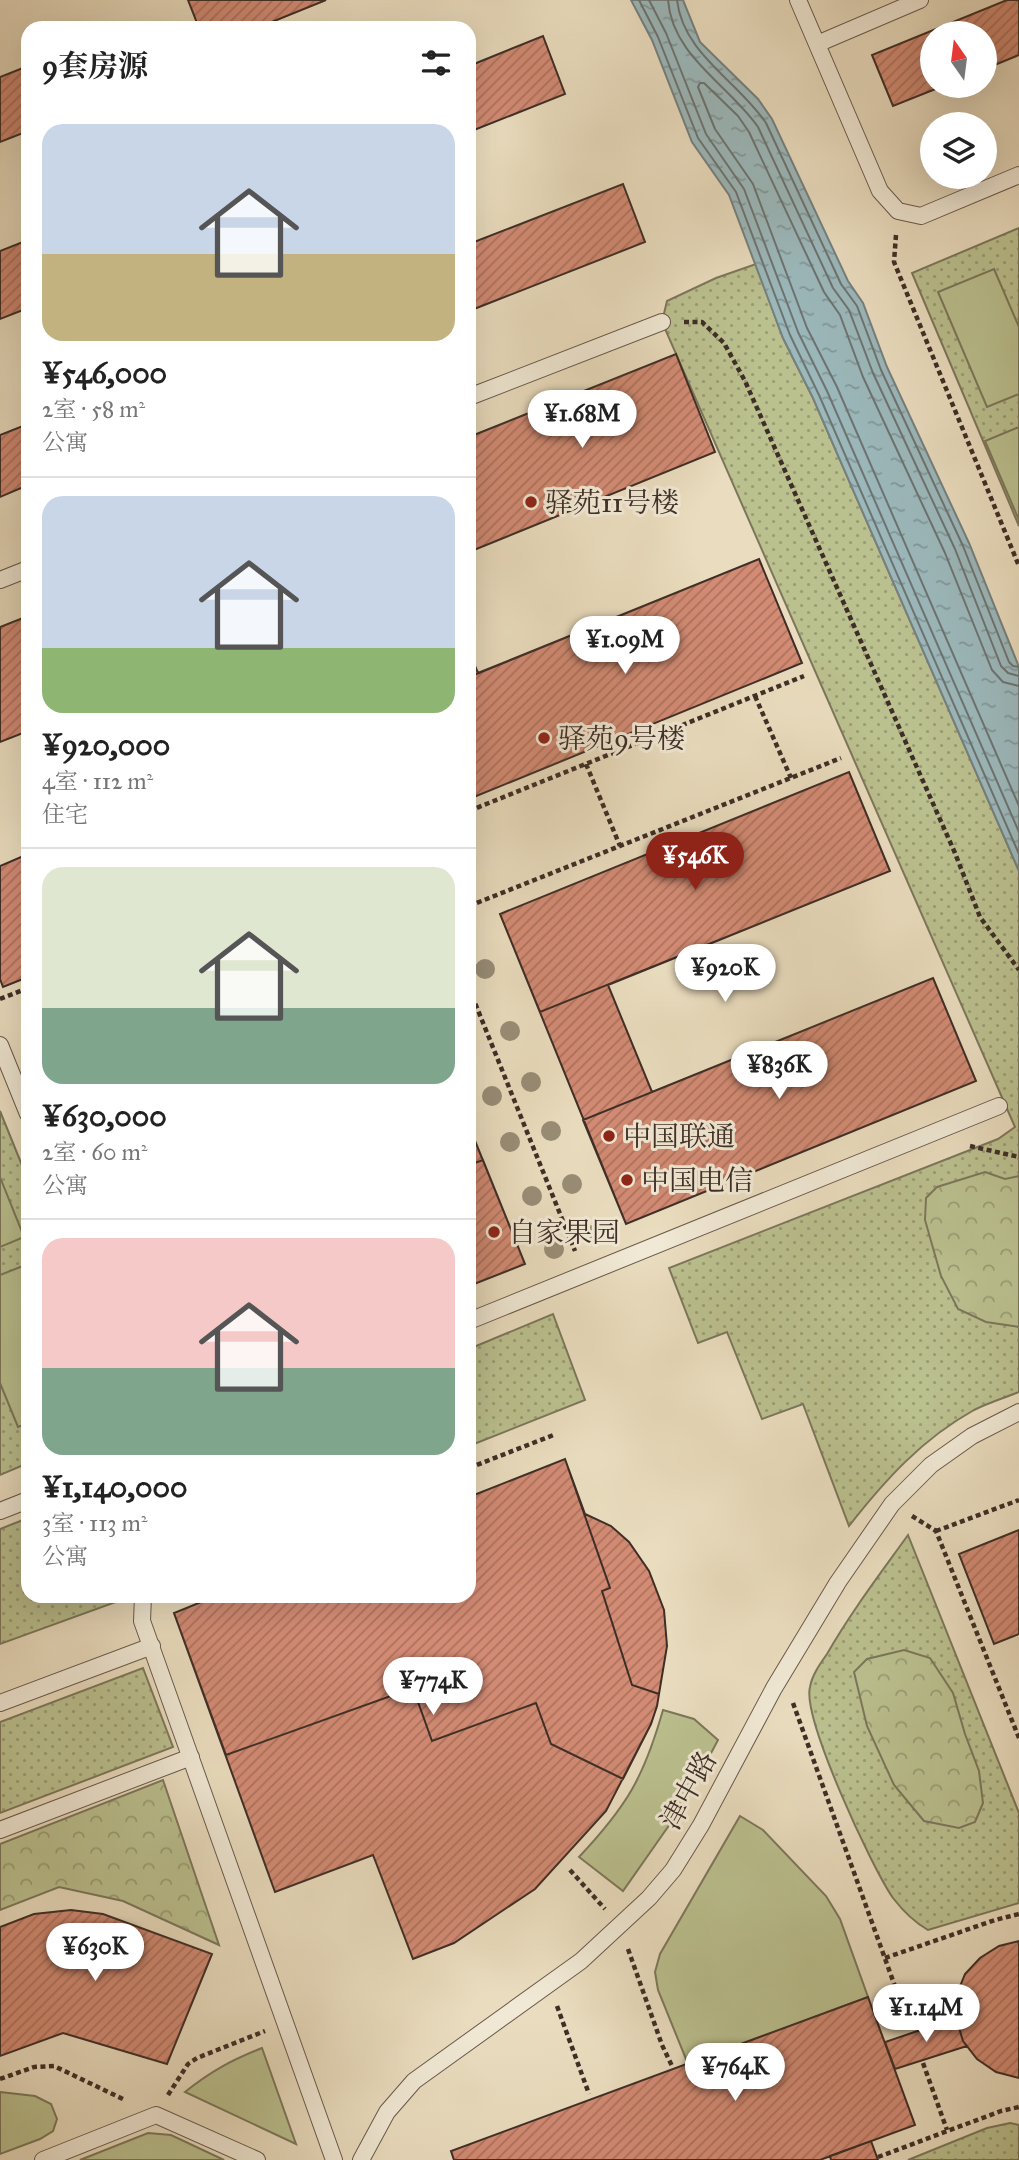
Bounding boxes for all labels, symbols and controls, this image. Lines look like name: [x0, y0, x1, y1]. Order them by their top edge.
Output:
north arrow: [920, 21, 998, 98]
map controls: [920, 21, 997, 189]
icon: filters: [417, 44, 455, 82]
text: 9套房源: [42, 48, 148, 84]
button: layers: [920, 112, 997, 189]
icon: home: [186, 170, 312, 296]
text: ¥546,000: [42, 355, 167, 391]
pin: ¥1.68M: [525, 391, 639, 450]
text: 2室 · 58 m²: [42, 395, 145, 423]
text: ¥1.68M: [544, 399, 620, 427]
text: 公寓: [42, 428, 88, 456]
place label: 驿苑11号楼: [545, 485, 679, 520]
marker: 驿苑11号楼: [523, 494, 539, 510]
icon: home: [186, 542, 312, 668]
pin: ¥1.09M: [568, 616, 682, 676]
text: ¥1.09M: [586, 625, 664, 653]
place label: 驿苑9号楼: [558, 721, 685, 756]
text: ¥920,000: [42, 727, 170, 763]
marker: 驿苑9号楼: [536, 730, 552, 746]
text: 4室 · 112 m²: [42, 767, 153, 795]
text: 住宅: [42, 800, 88, 828]
pin: ¥546K: [646, 832, 744, 892]
text: ¥546K: [662, 841, 728, 869]
icon: home: [186, 913, 312, 1039]
pin: ¥920K: [676, 944, 774, 1004]
text: ¥920K: [691, 953, 759, 981]
pin: ¥836K: [730, 1042, 828, 1101]
text: ¥836K: [747, 1050, 811, 1078]
text: ¥630,000: [42, 1098, 167, 1134]
place label: 中国联通: [623, 1119, 735, 1154]
marker: 中国联通: [601, 1128, 617, 1144]
text: 2室 · 60 m²: [42, 1138, 147, 1166]
place label: 中国电信: [641, 1163, 753, 1198]
text: 公寓: [42, 1171, 88, 1199]
marker: 中国电信: [619, 1172, 635, 1188]
place label: 自家果园: [508, 1215, 620, 1250]
marker: 自家果园: [486, 1224, 502, 1240]
icon: home: [186, 1284, 312, 1410]
text: ¥1,140,000: [42, 1469, 187, 1505]
text: 3室 · 113 m²: [42, 1509, 147, 1537]
text: 公寓: [42, 1542, 88, 1570]
pin: ¥774K: [384, 1658, 482, 1717]
text: ¥774K: [399, 1666, 467, 1694]
street label: 津中路: [653, 1745, 724, 1835]
pin: ¥630K: [46, 1924, 144, 1983]
text: ¥630K: [62, 1932, 128, 1960]
pin: ¥1.14M: [869, 1984, 983, 2044]
text: ¥1.14M: [889, 1993, 963, 2021]
pin: ¥764K: [686, 2044, 784, 2103]
text: ¥764K: [701, 2052, 769, 2080]

